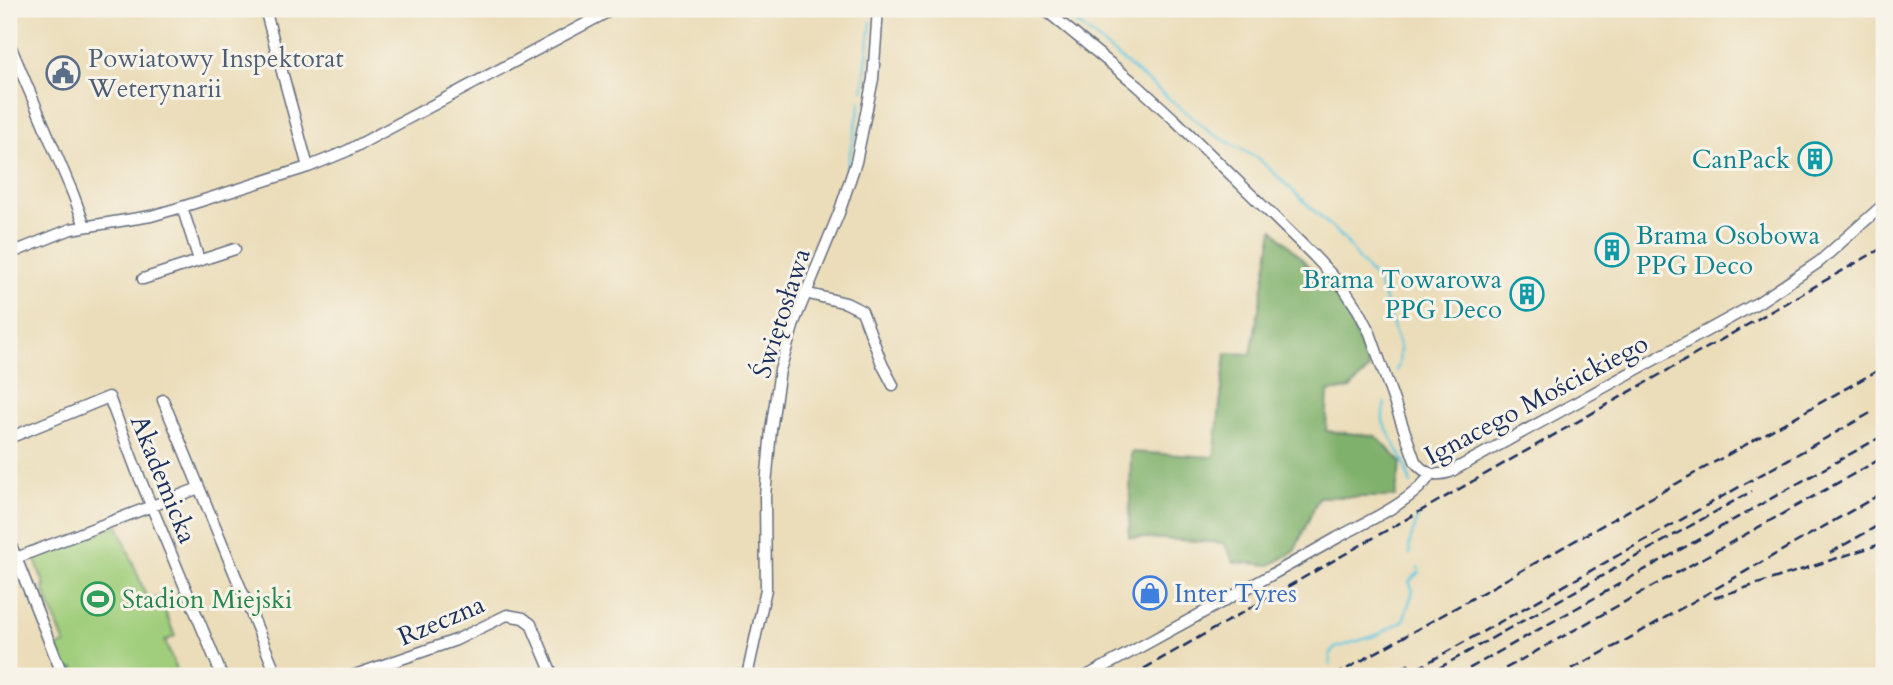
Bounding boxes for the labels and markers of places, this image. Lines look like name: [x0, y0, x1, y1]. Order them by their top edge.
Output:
place label: Powiatowy Inspektorat Weterynarii: [87, 41, 344, 106]
public building icon: Powiatowy Inspektorat Weterynarii: [44, 54, 82, 92]
building icon: CanPack: [1796, 140, 1834, 178]
place label: CanPack: [1692, 142, 1790, 177]
place label: Brama Osobowa PPG Deco: [1636, 218, 1820, 283]
building icon: Brama Osobowa PPG Deco: [1593, 231, 1631, 269]
place label: Brama Towarowa PPG Deco: [1303, 262, 1502, 327]
building icon: Brama Towarowa PPG Deco: [1508, 275, 1546, 313]
shop icon: Inter Tyres: [1131, 574, 1169, 612]
place label: Inter Tyres: [1174, 576, 1297, 611]
sports icon: Stadion Miejski: [79, 580, 117, 618]
place label: Stadion Miejski: [122, 582, 292, 617]

